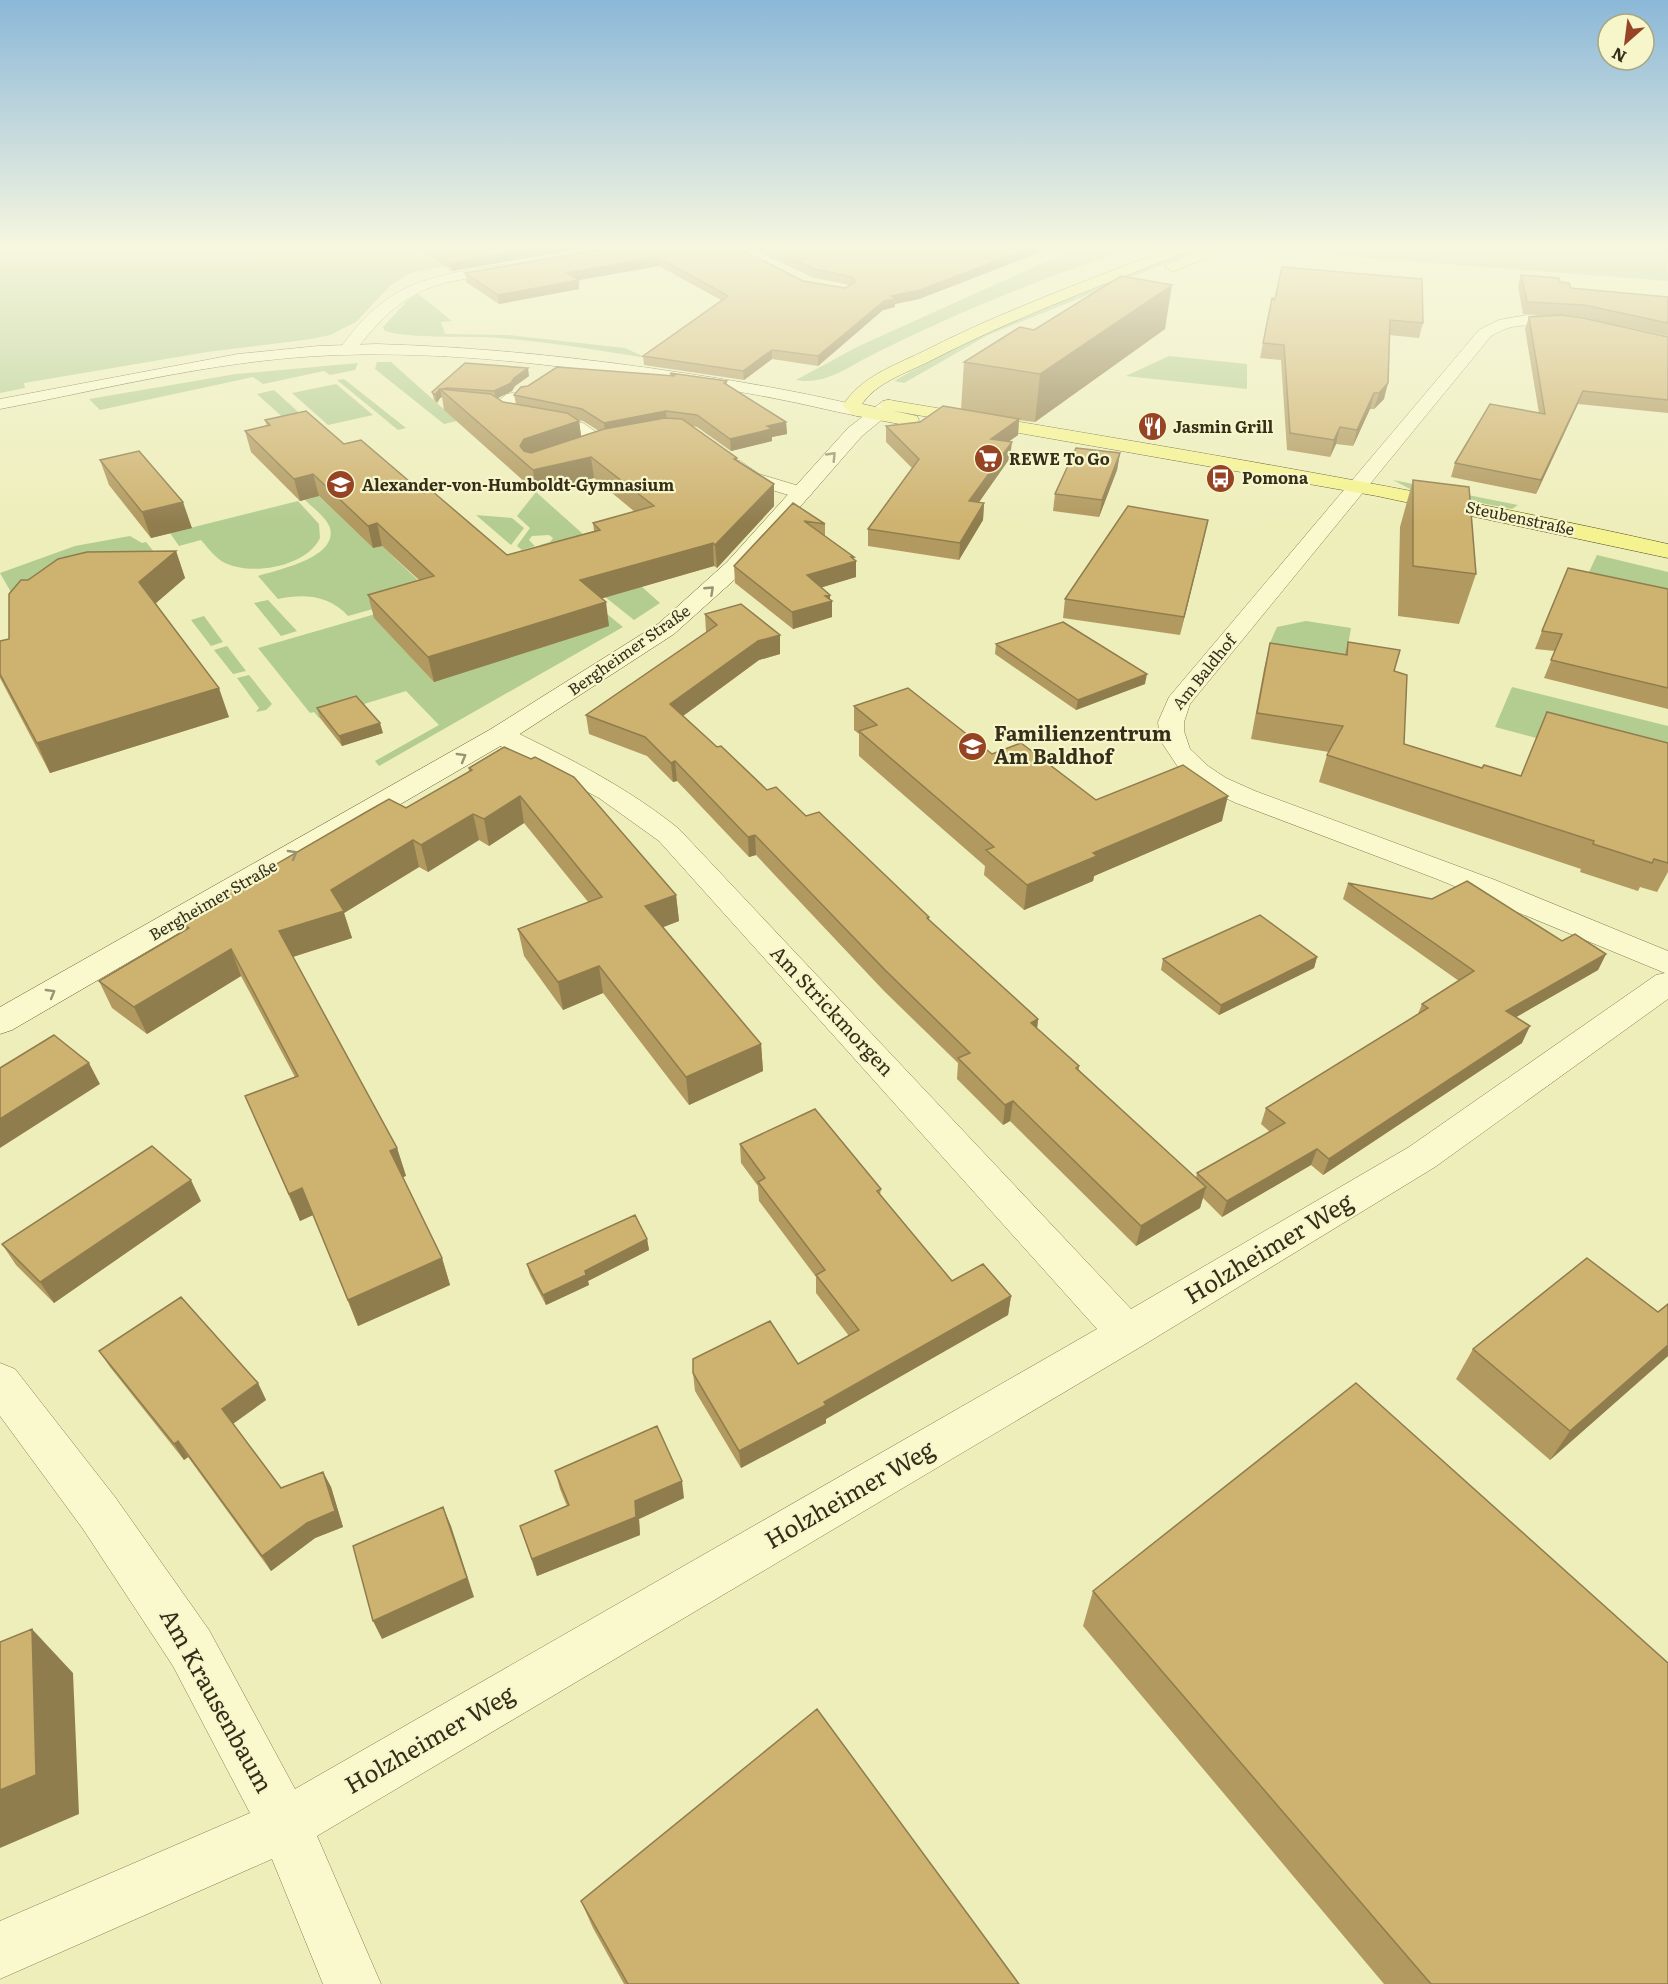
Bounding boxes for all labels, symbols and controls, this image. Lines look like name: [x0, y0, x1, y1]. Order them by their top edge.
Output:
north arrow: [1596, 12, 1656, 72]
text: N: [1607, 42, 1630, 70]
restaurant icon: Jasmin Grill: [1136, 411, 1168, 443]
place label: Jasmin Grill: [1173, 414, 1274, 438]
supermarket icon: REWE To Go: [972, 443, 1004, 475]
place label: REWE To Go: [1009, 446, 1110, 470]
one-way arrow: [825, 452, 836, 463]
bus stop icon: Pomona: [1205, 462, 1237, 494]
place label: Pomona: [1242, 465, 1309, 489]
school or university icon: Alexander-von-Humboldt-Gymnasium: [325, 469, 357, 501]
place label: Alexander-von-Humboldt-Gymnasium: [362, 472, 674, 496]
street label: Steubenstraße: [1464, 494, 1577, 540]
one-way arrow: [703, 587, 714, 598]
street label: Bergheimer Straße: [562, 598, 694, 700]
street label: Am Baldhof: [1165, 627, 1242, 714]
place label: Familienzentrum Am Baldhof: [994, 717, 1172, 770]
school or university icon: Familienzentrum Am Baldhof: [957, 730, 989, 762]
one-way arrow: [455, 752, 466, 764]
one-way arrow: [286, 850, 297, 861]
street label: Bergheimer Straße: [144, 853, 281, 946]
street label: Am Strickmorgen: [765, 937, 902, 1082]
one-way arrow: [45, 989, 55, 1000]
street label: Holzheimer Weg: [1177, 1182, 1359, 1311]
street label: Holzheimer Weg: [757, 1430, 941, 1556]
street label: Am Krausenbaum: [153, 1601, 283, 1798]
street label: Holzheimer Weg: [337, 1675, 521, 1801]

